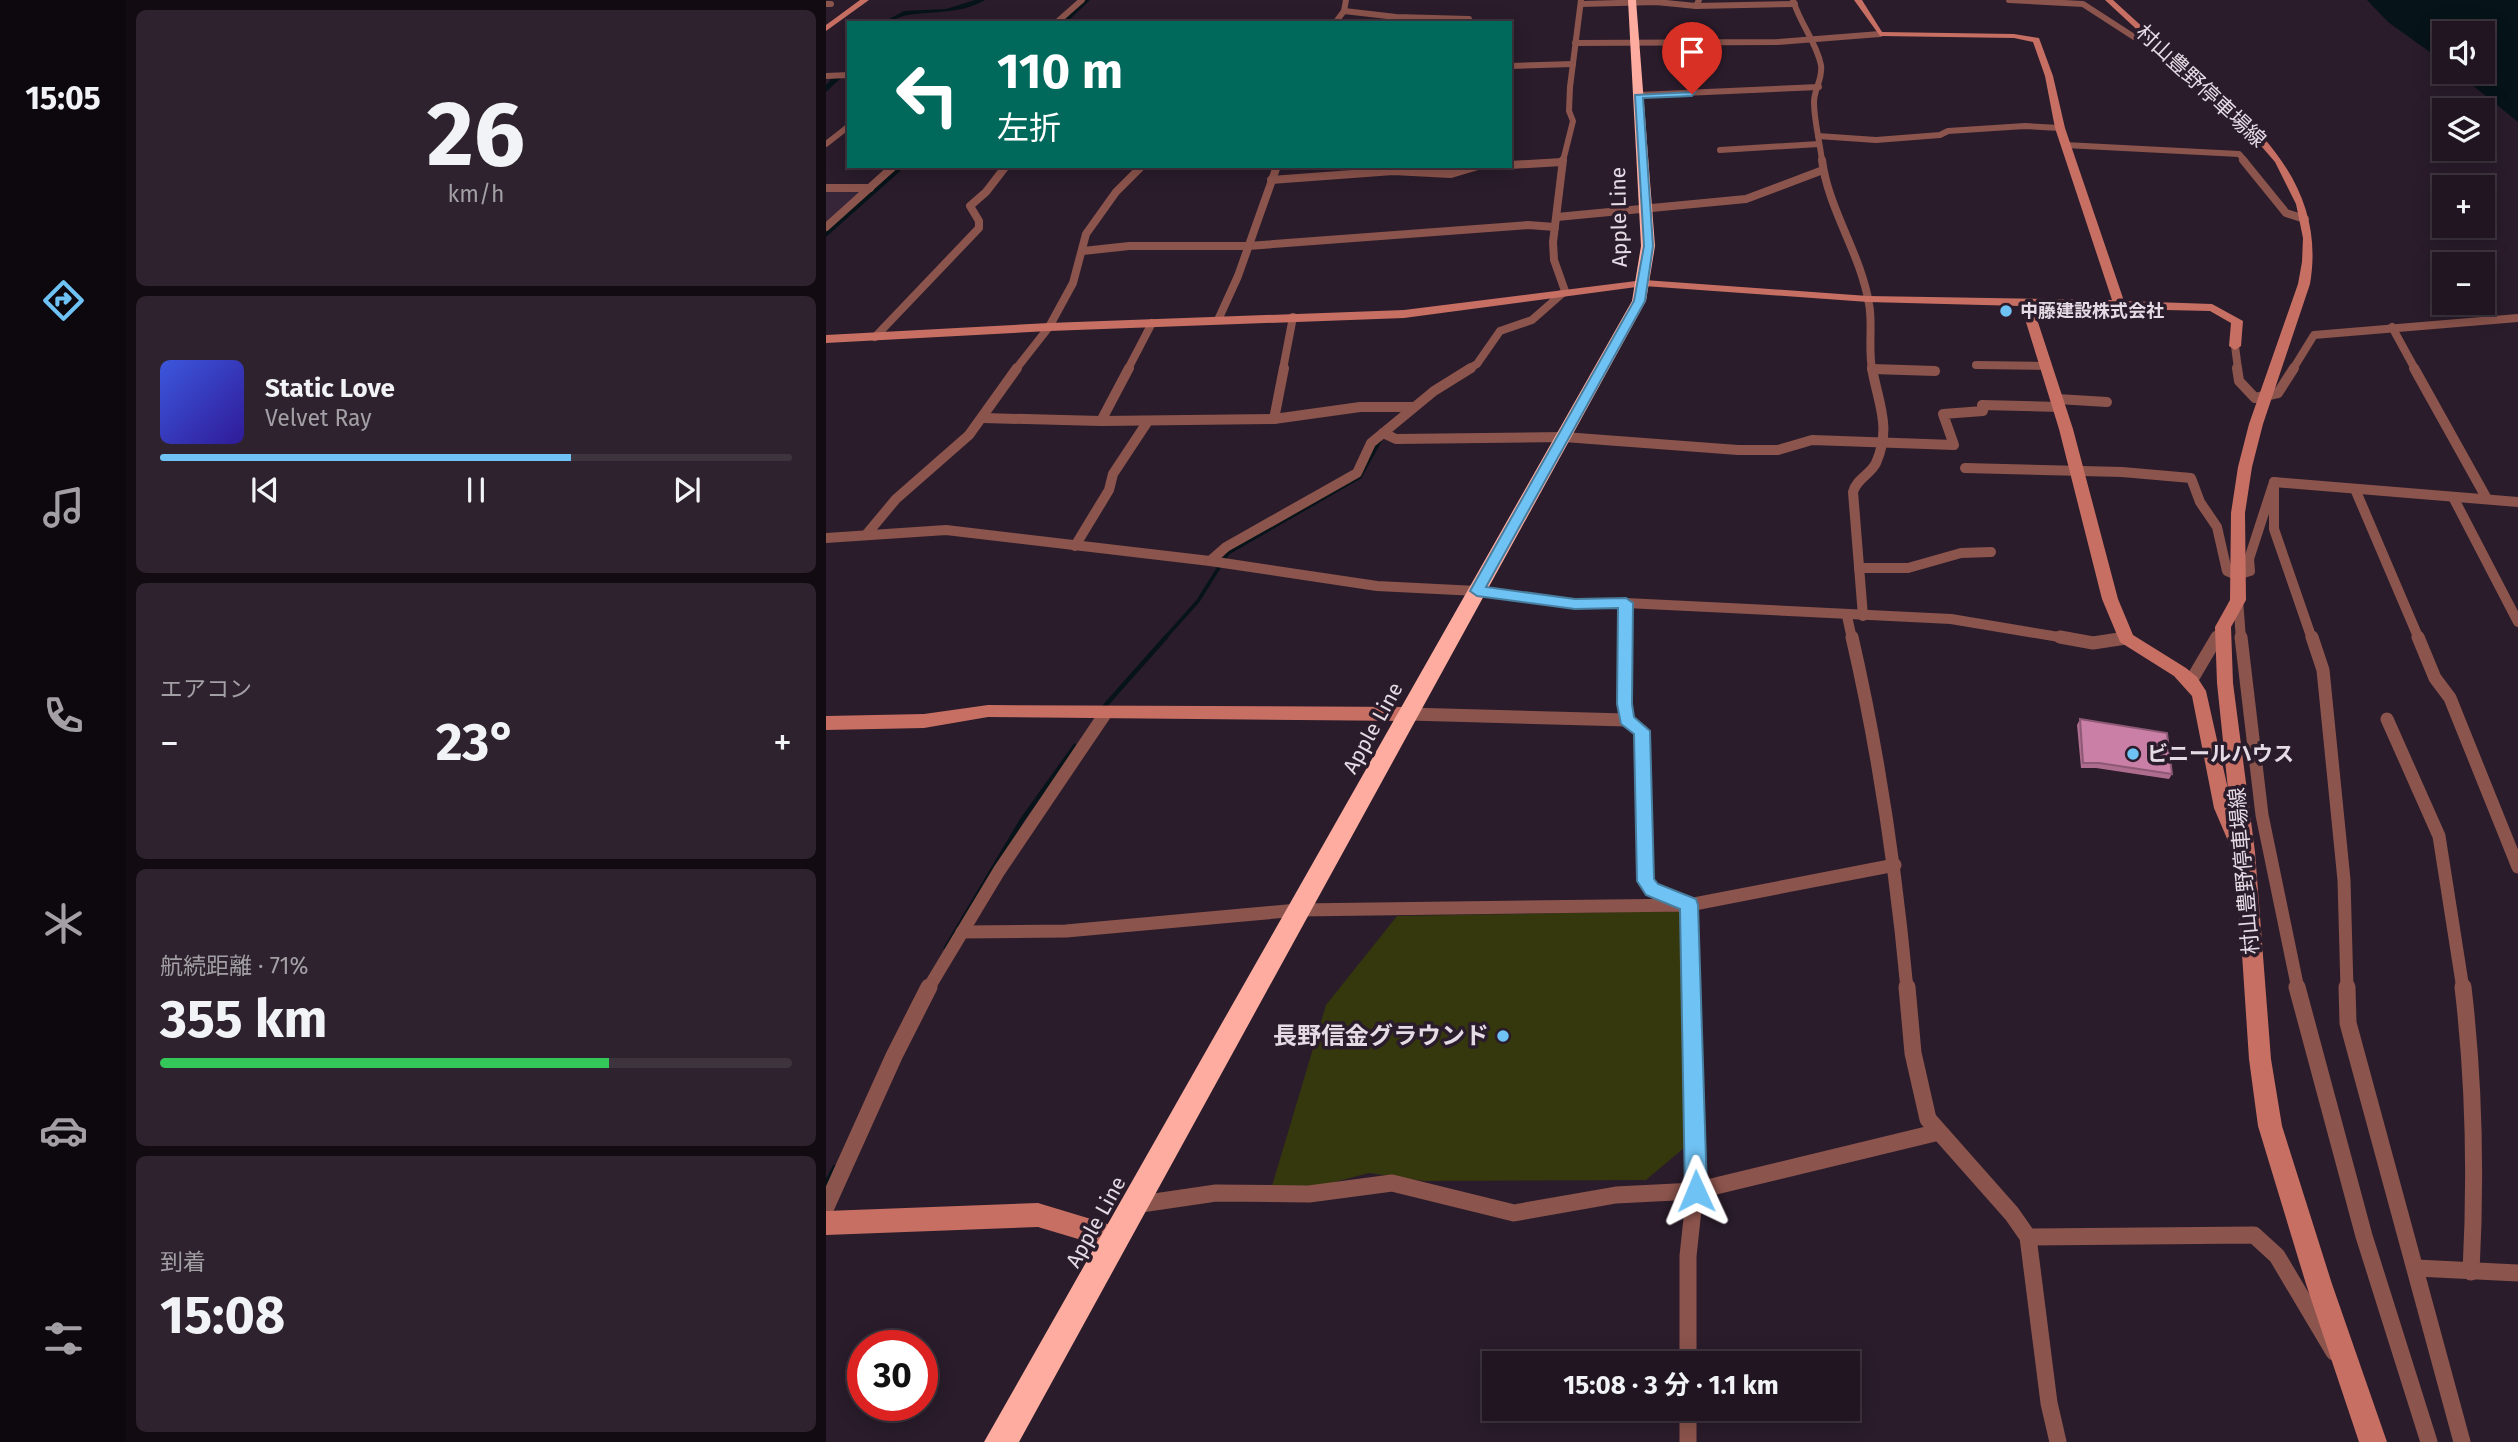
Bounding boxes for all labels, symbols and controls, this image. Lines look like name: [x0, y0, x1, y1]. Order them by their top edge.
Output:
street label: 村山豊野停車場線: [2131, 19, 2271, 153]
map controls: [2432, 21, 2495, 315]
button: sound: [2432, 21, 2495, 84]
pin: [1662, 22, 1722, 94]
icon: arrive: [1673, 33, 1711, 71]
text: 110 m: [997, 42, 1123, 101]
icon: left: [882, 49, 973, 140]
text: 15:05: [25, 79, 101, 117]
text: 26: [427, 80, 525, 189]
button: layers: [2432, 98, 2495, 161]
text: 左折: [997, 109, 1061, 147]
street label: Apple Line: [1605, 167, 1633, 267]
button: +: [2432, 175, 2495, 238]
text: km/h: [448, 180, 504, 208]
button: −: [2432, 252, 2495, 315]
icon: directions: [39, 276, 88, 325]
place label: 中藤建設株式会社: [2020, 300, 2164, 322]
marker: 中藤建設株式会社: [1998, 303, 2014, 319]
text: Static Love: [265, 373, 395, 404]
text: Velvet Ray: [265, 404, 372, 432]
icon: previous: [246, 471, 284, 509]
icon: pause: [457, 471, 495, 509]
icon: next: [668, 471, 706, 509]
icon: music: [39, 483, 88, 532]
text: エアコン: [160, 675, 252, 703]
street label: Apple Line: [1337, 678, 1409, 778]
icon: phone: [39, 691, 88, 740]
text: 23°: [436, 711, 516, 774]
text: −: [160, 720, 179, 766]
text: +: [773, 720, 792, 766]
place label: ビニールハウス: [2147, 741, 2294, 767]
marker: ビニールハウス: [2125, 746, 2141, 762]
street label: 村山豊野停車場線: [2224, 786, 2264, 956]
icon: climate: [39, 899, 88, 948]
text: 航続距離 · 71%: [160, 952, 308, 980]
text: 355 km: [160, 988, 328, 1051]
place label: 長野信金グラウンド: [1273, 1022, 1489, 1050]
marker: 長野信金グラウンド: [1495, 1028, 1511, 1044]
icon: car: [39, 1106, 88, 1155]
position arrow: [1659, 1154, 1733, 1228]
street label: Apple Line: [1060, 1172, 1132, 1272]
text: 到着: [160, 1248, 206, 1276]
text: 15:08: [160, 1284, 285, 1347]
icon: filters: [39, 1314, 88, 1363]
speed limit sign: 30: [847, 1330, 938, 1421]
text: 15:08 · 3 分 · 1.1 km: [1563, 1370, 1779, 1401]

